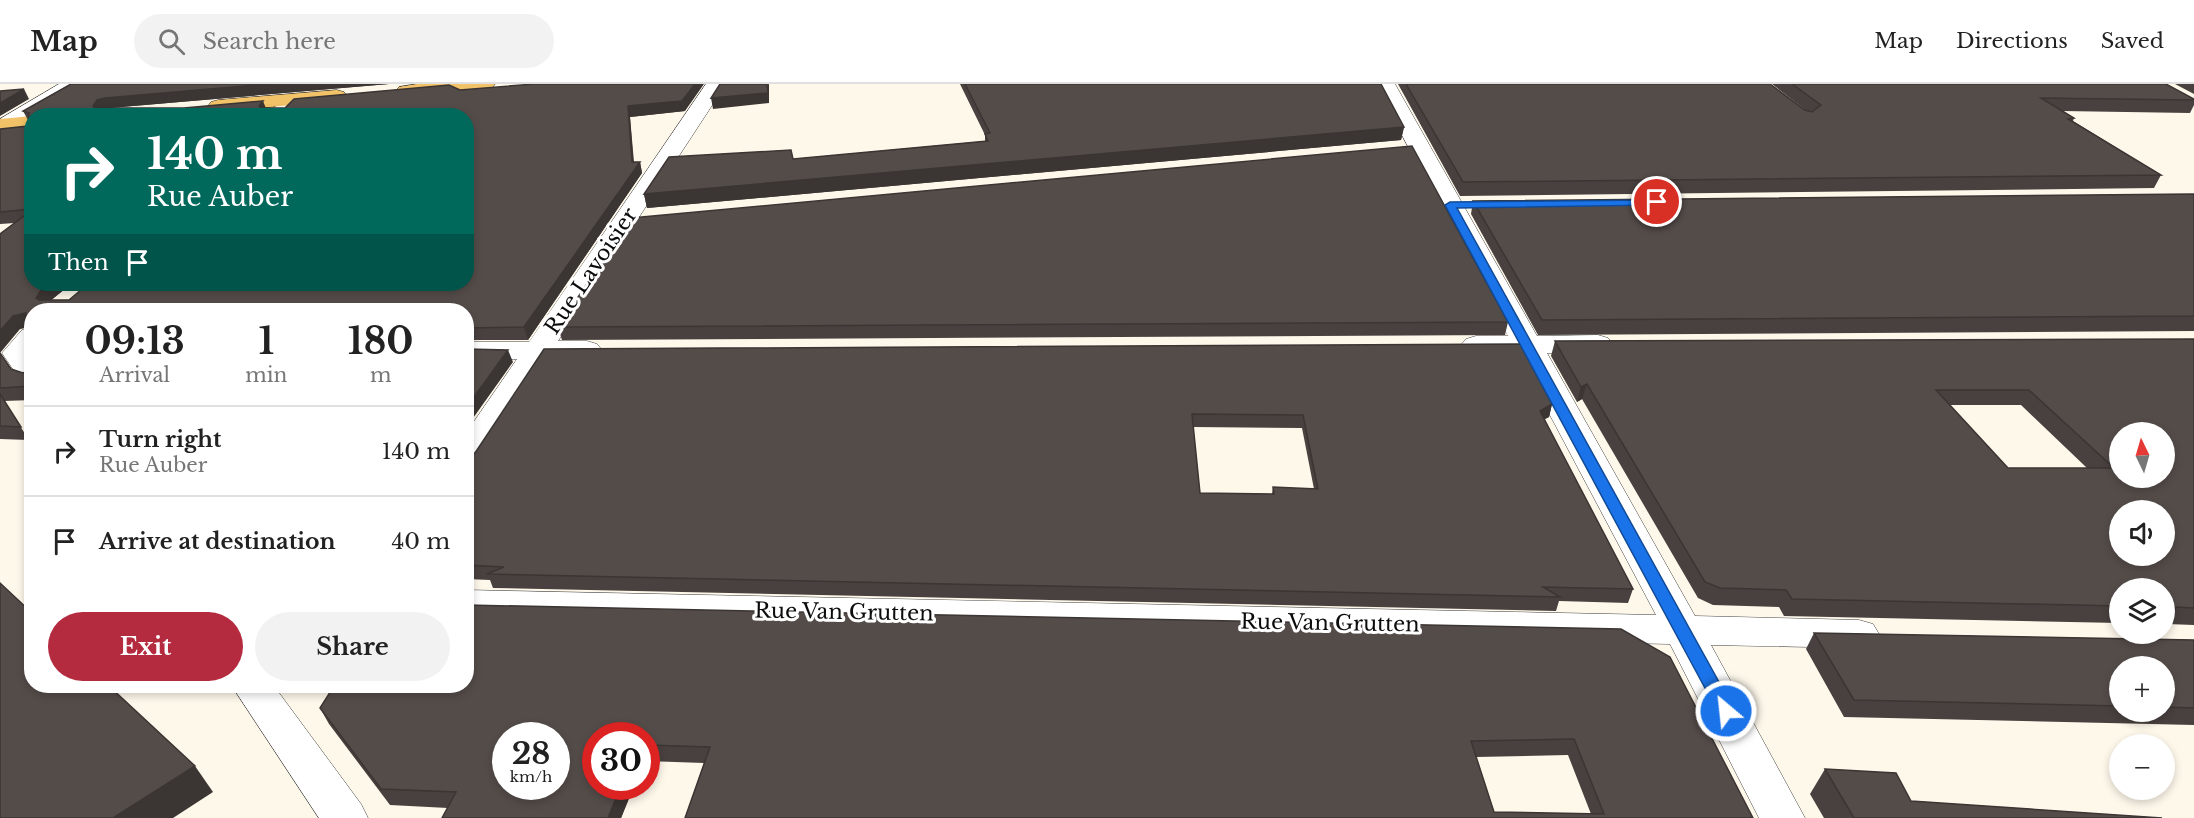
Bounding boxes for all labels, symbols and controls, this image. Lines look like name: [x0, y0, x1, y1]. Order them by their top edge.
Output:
search box: [134, 14, 554, 68]
text: Map: [30, 24, 98, 59]
icon: search: [155, 25, 188, 58]
text: Search here: [203, 28, 336, 55]
text: Map: [1874, 28, 1923, 54]
text: Directions: [1956, 28, 2068, 54]
text: Saved: [2101, 28, 2164, 54]
text: 140 m: [147, 128, 283, 180]
icon: right: [48, 132, 126, 210]
pin: [1631, 176, 1682, 227]
text: Rue Auber: [147, 180, 293, 213]
icon: arrive: [1640, 185, 1673, 218]
street label: Rue Lavoisier: [539, 203, 643, 339]
icon: arrive: [121, 246, 154, 279]
text: Then: [48, 249, 109, 276]
text: 09:13: [84, 319, 185, 364]
text: 1: [258, 319, 274, 364]
text: 180: [348, 319, 414, 364]
text: Arrival: [99, 363, 170, 387]
text: min: [245, 363, 287, 387]
text: m: [370, 363, 391, 387]
north arrow: [2109, 422, 2175, 488]
map controls: [2109, 422, 2175, 800]
text: Turn right: [99, 426, 221, 453]
icon: right: [48, 435, 81, 468]
text: 140 m: [382, 438, 450, 465]
text: Rue Auber: [99, 453, 207, 477]
button: sound: [2109, 500, 2175, 566]
icon: arrive: [48, 525, 81, 558]
text: Arrive at destination: [99, 528, 336, 555]
text: 40 m: [392, 528, 450, 555]
button: layers: [2109, 578, 2175, 644]
street label: Rue Van Grutten: [754, 597, 934, 627]
street label: Rue Van Grutten: [1240, 608, 1420, 638]
button: Exit: [48, 612, 243, 681]
button: Share: [255, 612, 450, 681]
button: +: [2109, 656, 2175, 722]
position arrow: [1694, 679, 1758, 743]
speed limit sign: 30: [582, 722, 660, 800]
button: −: [2109, 734, 2175, 800]
text: 28: [512, 735, 550, 772]
text: km/h: [510, 767, 552, 786]

